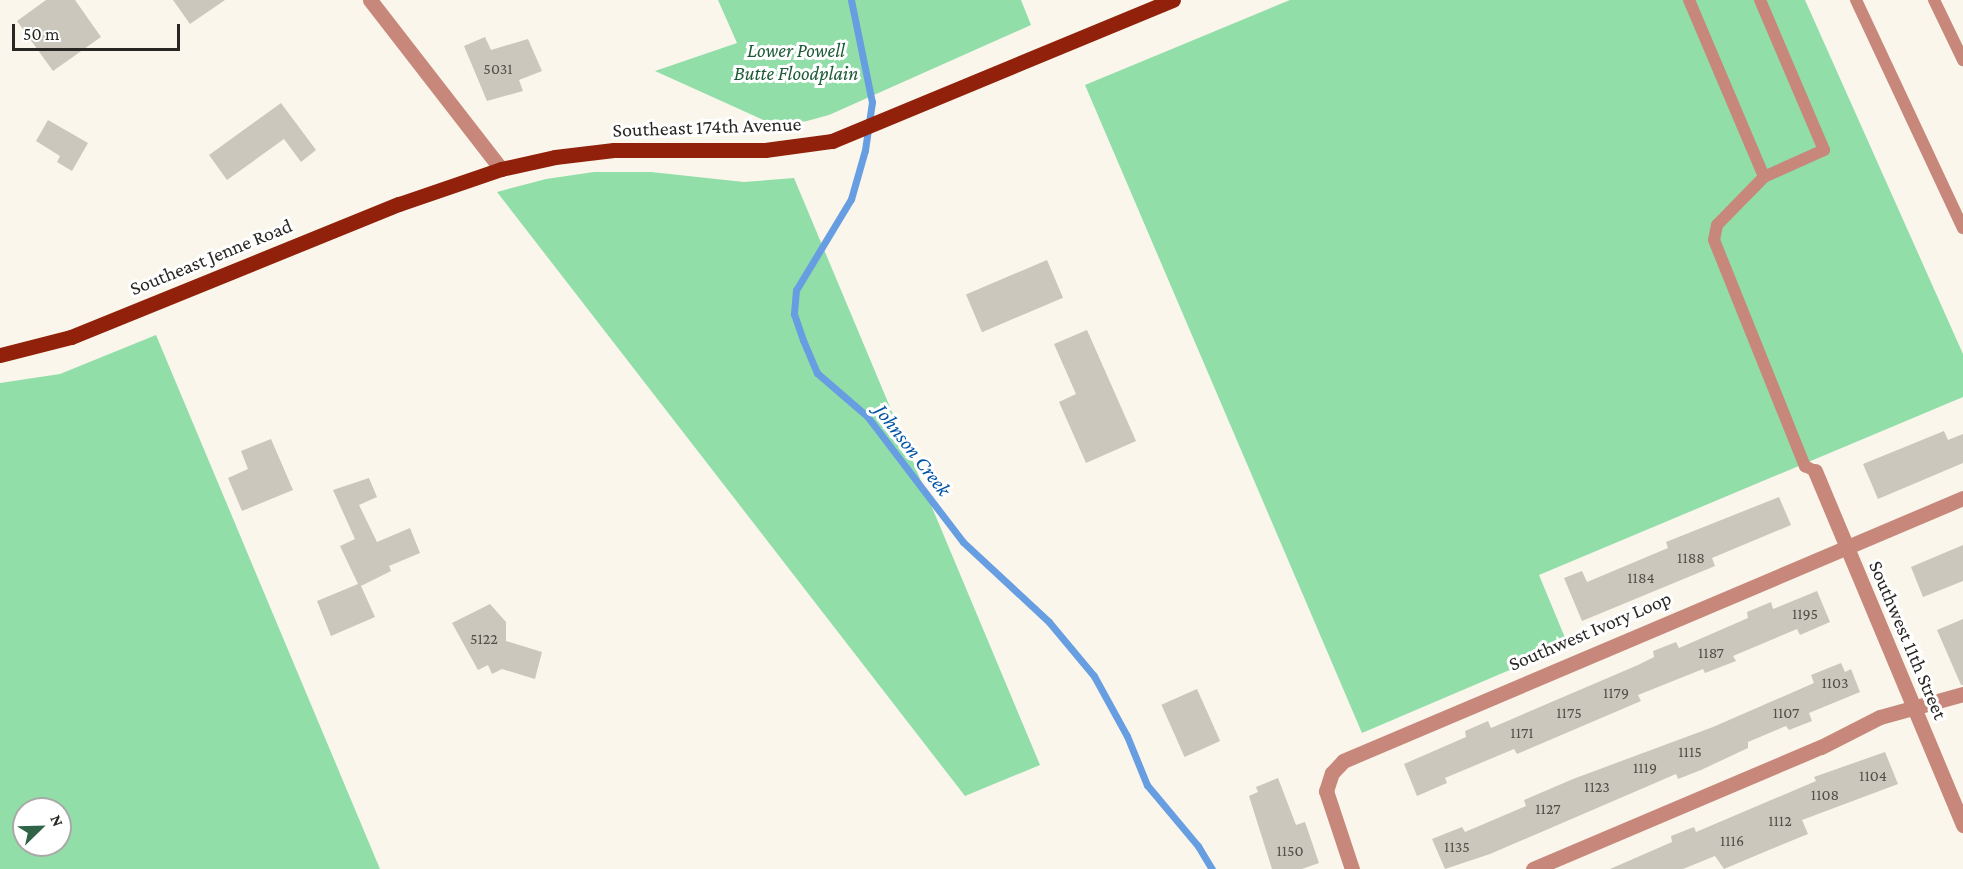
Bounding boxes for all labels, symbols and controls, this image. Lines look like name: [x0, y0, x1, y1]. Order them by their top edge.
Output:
scale bar: [15, 12, 183, 50]
text: 50 m: [23, 24, 60, 44]
park label: Lower Powell Butte Floodplain: [734, 38, 858, 85]
house number: 5031: [483, 59, 513, 79]
street label: Southeast 174th Avenue: [612, 112, 802, 142]
street label: Southeast Jenne Road: [126, 214, 296, 300]
water label: Johnson Creek: [869, 399, 957, 501]
house number: 1188: [1677, 548, 1705, 568]
street label: Southwest 11th Street: [1864, 557, 1952, 723]
house number: 1184: [1627, 568, 1655, 588]
street label: Southwest Ivory Loop: [1505, 586, 1675, 676]
house number: 1195: [1792, 604, 1818, 624]
house number: 5122: [470, 629, 498, 649]
house number: 1187: [1698, 643, 1724, 663]
house number: 1103: [1821, 673, 1849, 693]
house number: 1179: [1603, 683, 1629, 703]
house number: 1175: [1556, 703, 1582, 723]
house number: 1107: [1773, 703, 1799, 723]
house number: 1171: [1510, 723, 1534, 743]
house number: 1115: [1678, 742, 1702, 762]
house number: 1119: [1633, 758, 1657, 778]
house number: 1104: [1859, 766, 1887, 786]
house number: 1123: [1584, 777, 1610, 797]
house number: 1108: [1811, 785, 1839, 805]
north arrow: [12, 797, 72, 857]
house number: 1127: [1535, 799, 1561, 819]
house number: 1112: [1768, 811, 1792, 831]
text: N: [47, 812, 67, 829]
house number: 1116: [1720, 831, 1744, 851]
house number: 1135: [1444, 837, 1470, 857]
house number: 1150: [1276, 841, 1304, 861]

